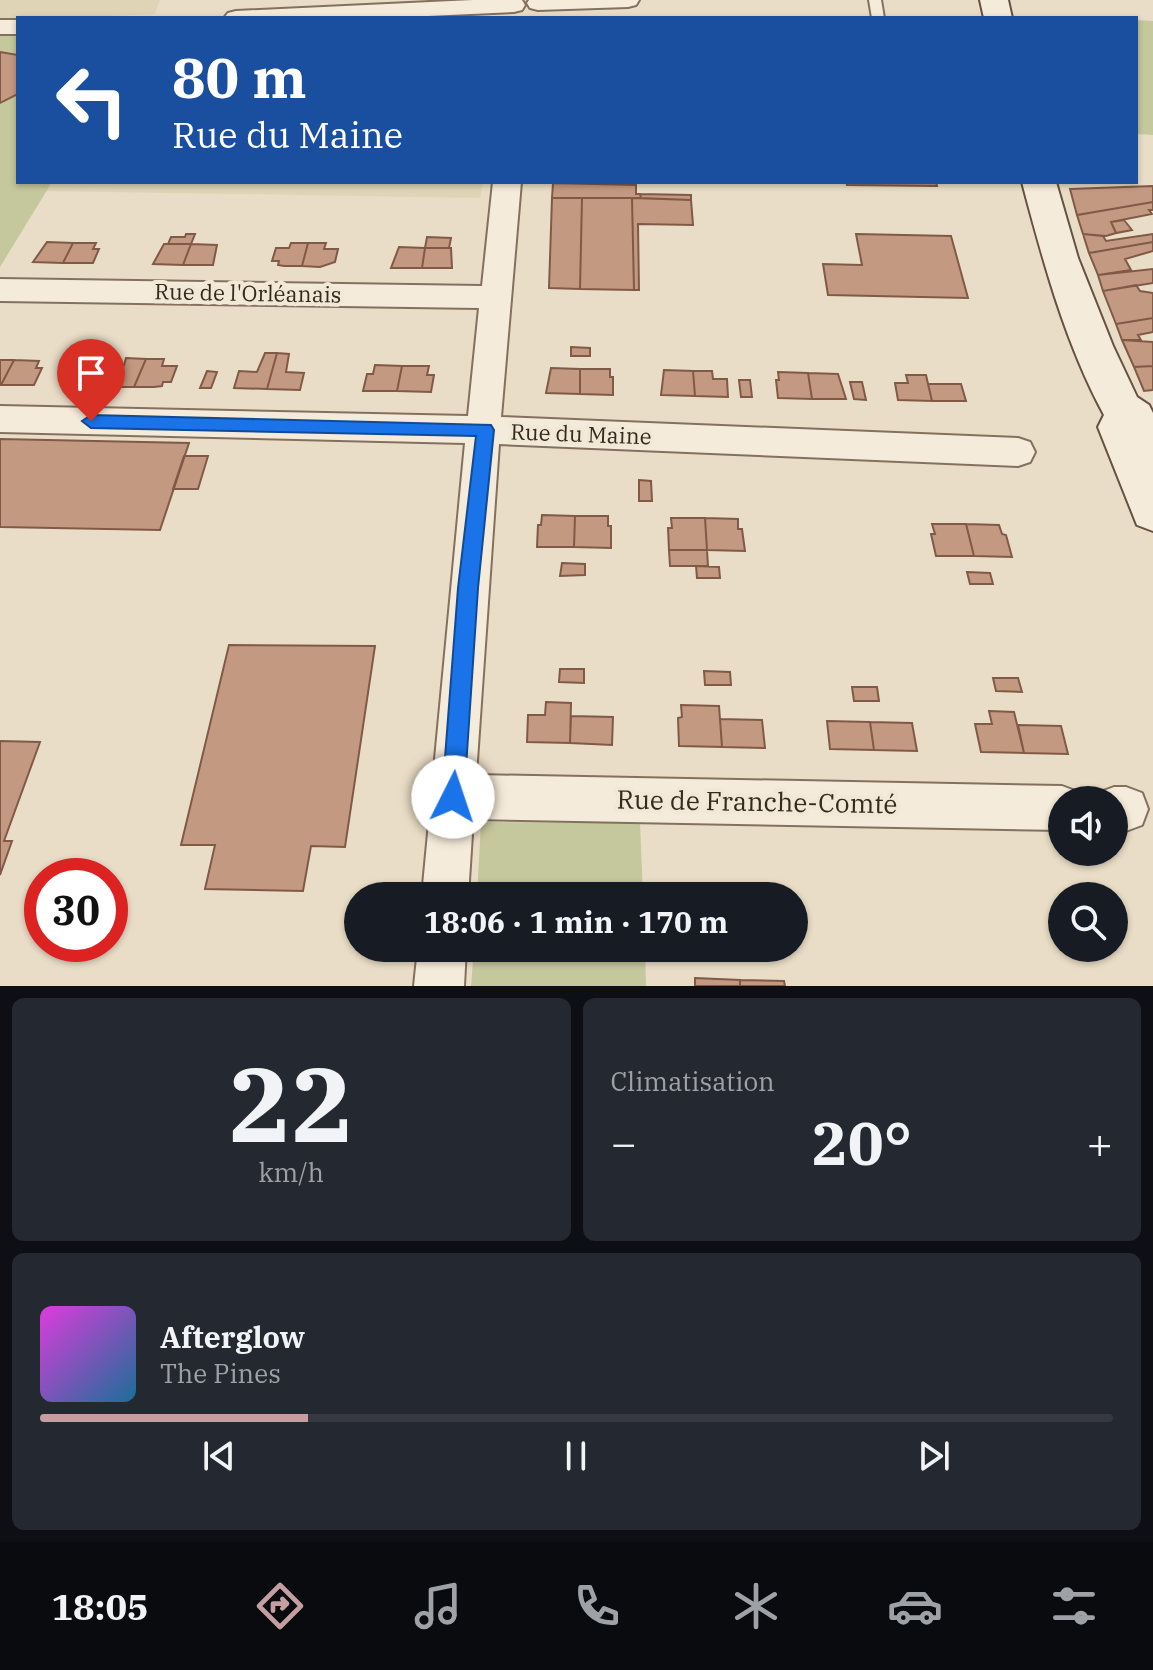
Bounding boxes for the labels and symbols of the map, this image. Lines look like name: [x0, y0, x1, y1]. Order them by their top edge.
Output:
street label: Rue de l'Orléanais: [154, 276, 342, 309]
pin: [57, 339, 125, 421]
street label: Rue du Maine: [510, 417, 652, 450]
position arrow: [411, 755, 495, 839]
street label: Rue de Franche-Comté: [616, 782, 898, 820]
speed limit sign: 30: [24, 858, 128, 962]

